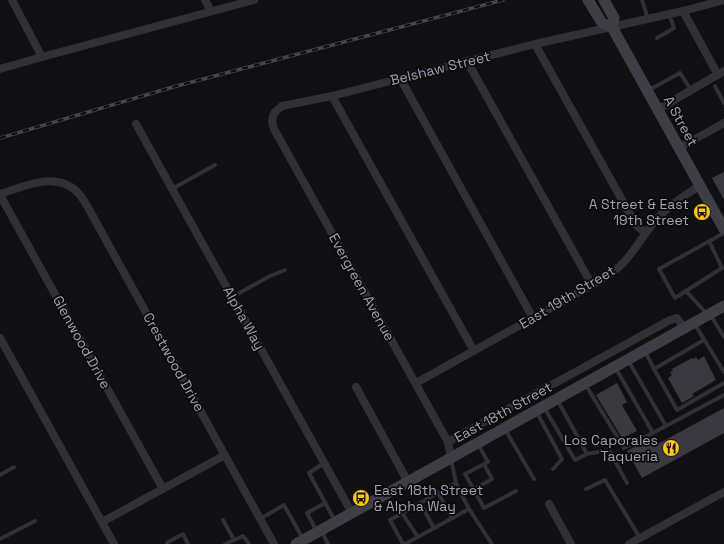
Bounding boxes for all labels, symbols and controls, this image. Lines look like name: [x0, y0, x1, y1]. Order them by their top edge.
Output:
street label: Belshaw Street: [388, 47, 492, 89]
street label: A Street: [660, 93, 702, 149]
place label: A Street & East 19th Street: [589, 195, 689, 229]
bus stop icon: A Street & East 19th Street: [692, 202, 712, 222]
street label: Evergreen Avenue: [325, 230, 399, 344]
street label: East 19th Street: [516, 261, 618, 333]
street label: Alpha Way: [219, 283, 269, 353]
street label: Glenwood Drive: [49, 292, 115, 392]
street label: Crestwood Drive: [139, 309, 209, 415]
street label: East 18th Street: [451, 378, 555, 446]
place label: Los Caporales Taqueria: [564, 431, 658, 465]
restaurant icon: Los Caporales Taqueria: [661, 438, 681, 458]
place label: East 18th Street & Alpha Way: [374, 481, 483, 515]
bus stop icon: East 18th Street & Alpha Way: [351, 488, 371, 508]

